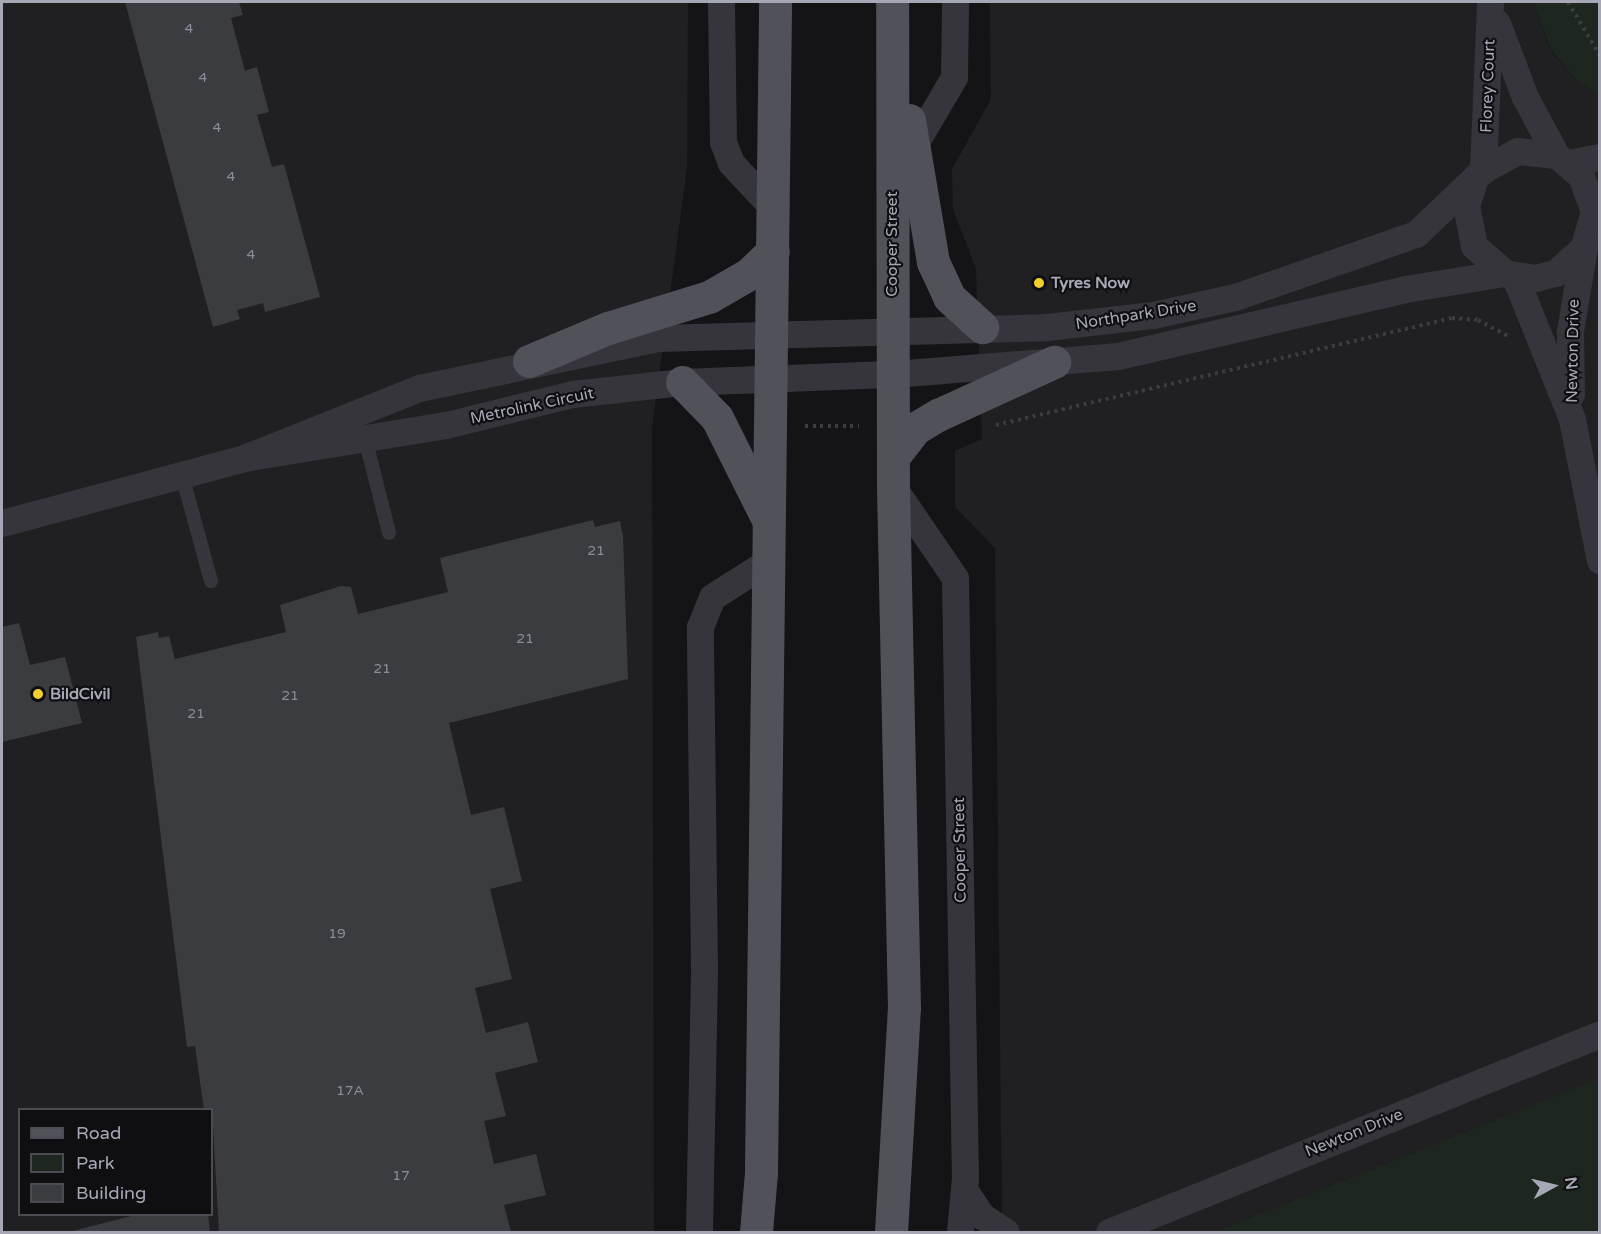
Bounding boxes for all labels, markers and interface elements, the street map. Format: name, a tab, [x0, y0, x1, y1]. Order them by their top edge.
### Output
house number: 4	[185, 21, 193, 37]
street label: Florey Court	[1477, 39, 1499, 133]
house number: 4	[199, 70, 207, 86]
house number: 4	[213, 120, 221, 136]
house number: 4	[227, 169, 235, 185]
street label: Cooper Street	[882, 191, 902, 297]
house number: 4	[247, 247, 255, 263]
place label: Tyres Now	[1051, 273, 1130, 293]
marker: Tyres Now	[1032, 276, 1046, 290]
street label: Northpark Drive	[1074, 296, 1198, 334]
street label: Newton Drive	[1562, 299, 1584, 403]
street label: Metrolink Circuit	[468, 384, 596, 428]
house number: 21	[587, 543, 605, 559]
house number: 21	[516, 631, 534, 647]
house number: 21	[373, 661, 391, 677]
place label: BildCivil	[50, 684, 110, 704]
marker: BildCivil	[31, 687, 45, 701]
house number: 21	[281, 688, 299, 704]
house number: 21	[187, 706, 205, 722]
street label: Cooper Street	[949, 797, 971, 903]
house number: 19	[328, 926, 346, 942]
house number: 17A	[336, 1083, 364, 1099]
street label: Newton Drive	[1302, 1105, 1406, 1161]
legend	[18, 1108, 213, 1216]
text: Road	[76, 1122, 121, 1144]
text: Park	[76, 1152, 114, 1174]
north arrow	[1523, 1156, 1583, 1216]
house number: 17	[392, 1168, 410, 1184]
text: N	[1560, 1176, 1582, 1191]
text: Building	[76, 1182, 146, 1204]

